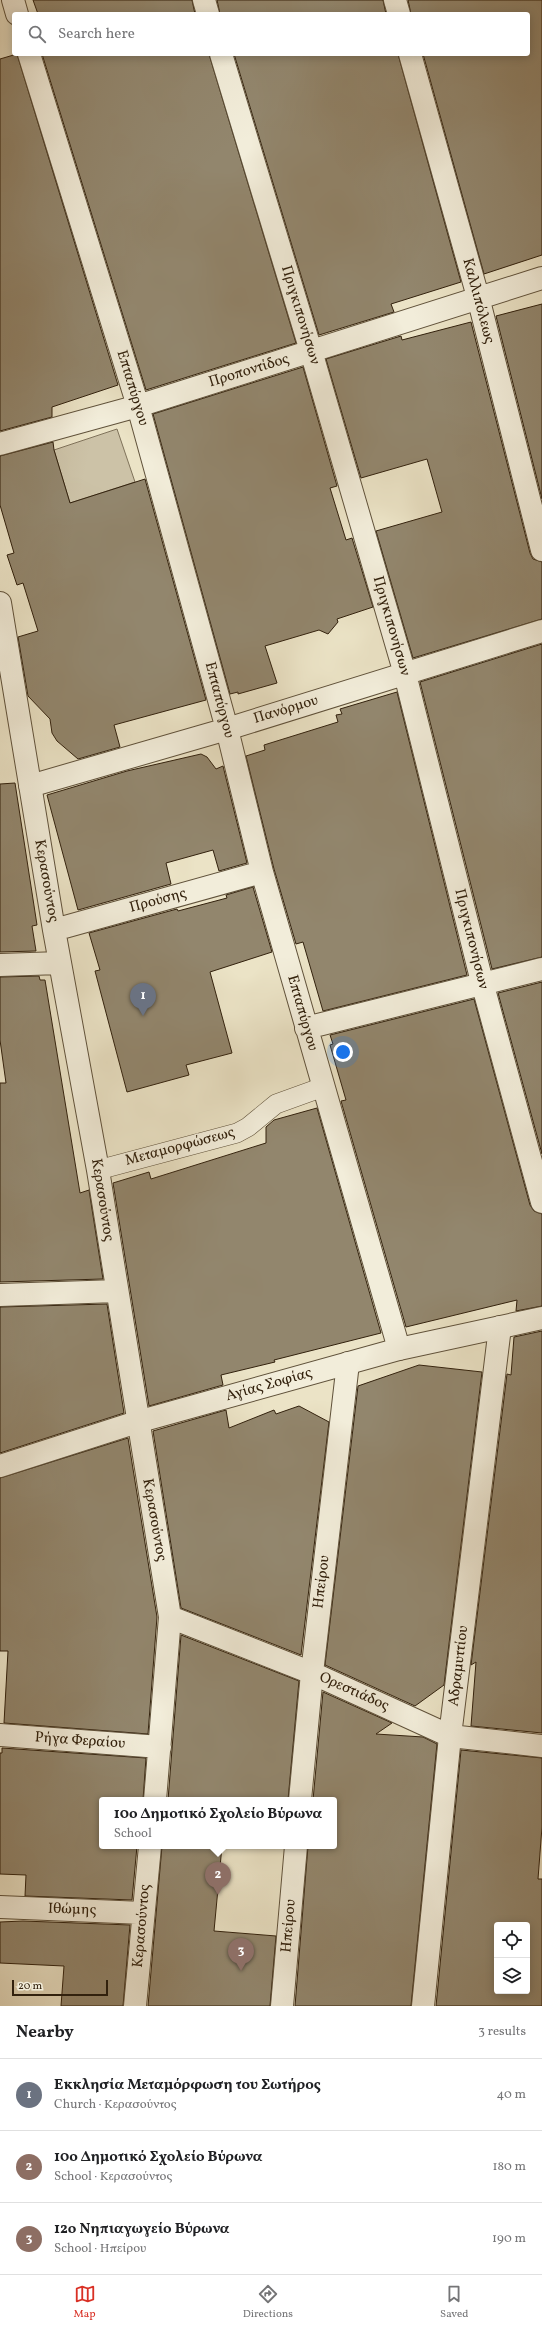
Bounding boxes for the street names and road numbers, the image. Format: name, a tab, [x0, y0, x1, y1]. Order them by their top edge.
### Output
street label: Καλλιπόλεως	[456, 256, 500, 346]
street label: Πριγκιπονήσων	[275, 263, 325, 367]
street label: Επταπύργου	[111, 348, 153, 428]
street label: Προποντίδος	[206, 349, 292, 393]
street label: Πριγκιπονήσων	[367, 574, 415, 678]
street label: Επταπύργου	[199, 660, 239, 740]
street label: Πανόρμου	[251, 690, 321, 730]
street label: Κερασούντος	[28, 838, 64, 924]
street label: Προύσης	[127, 883, 189, 919]
street label: Πριγκιπονήσων	[448, 887, 494, 991]
street label: Επταπύργου	[281, 973, 323, 1053]
street label: Μεταμορφώσεως	[123, 1122, 237, 1172]
street label: Κερασούντος	[85, 1157, 119, 1243]
street label: Αγίας Σοφίας	[223, 1363, 315, 1407]
street label: Κερασούντος	[136, 1477, 172, 1563]
street label: Ηπείρου	[308, 1554, 336, 1610]
street label: Αδραμυττίου	[444, 1624, 474, 1708]
street label: Ορεστιάδος	[316, 1667, 393, 1717]
street label: Ρήγα Φεραίου	[34, 1727, 126, 1755]
street label: Κερασούντος	[128, 1883, 156, 1969]
street label: Ηπείρου	[276, 1898, 302, 1954]
street label: Ιθώμης	[47, 1899, 97, 1921]

